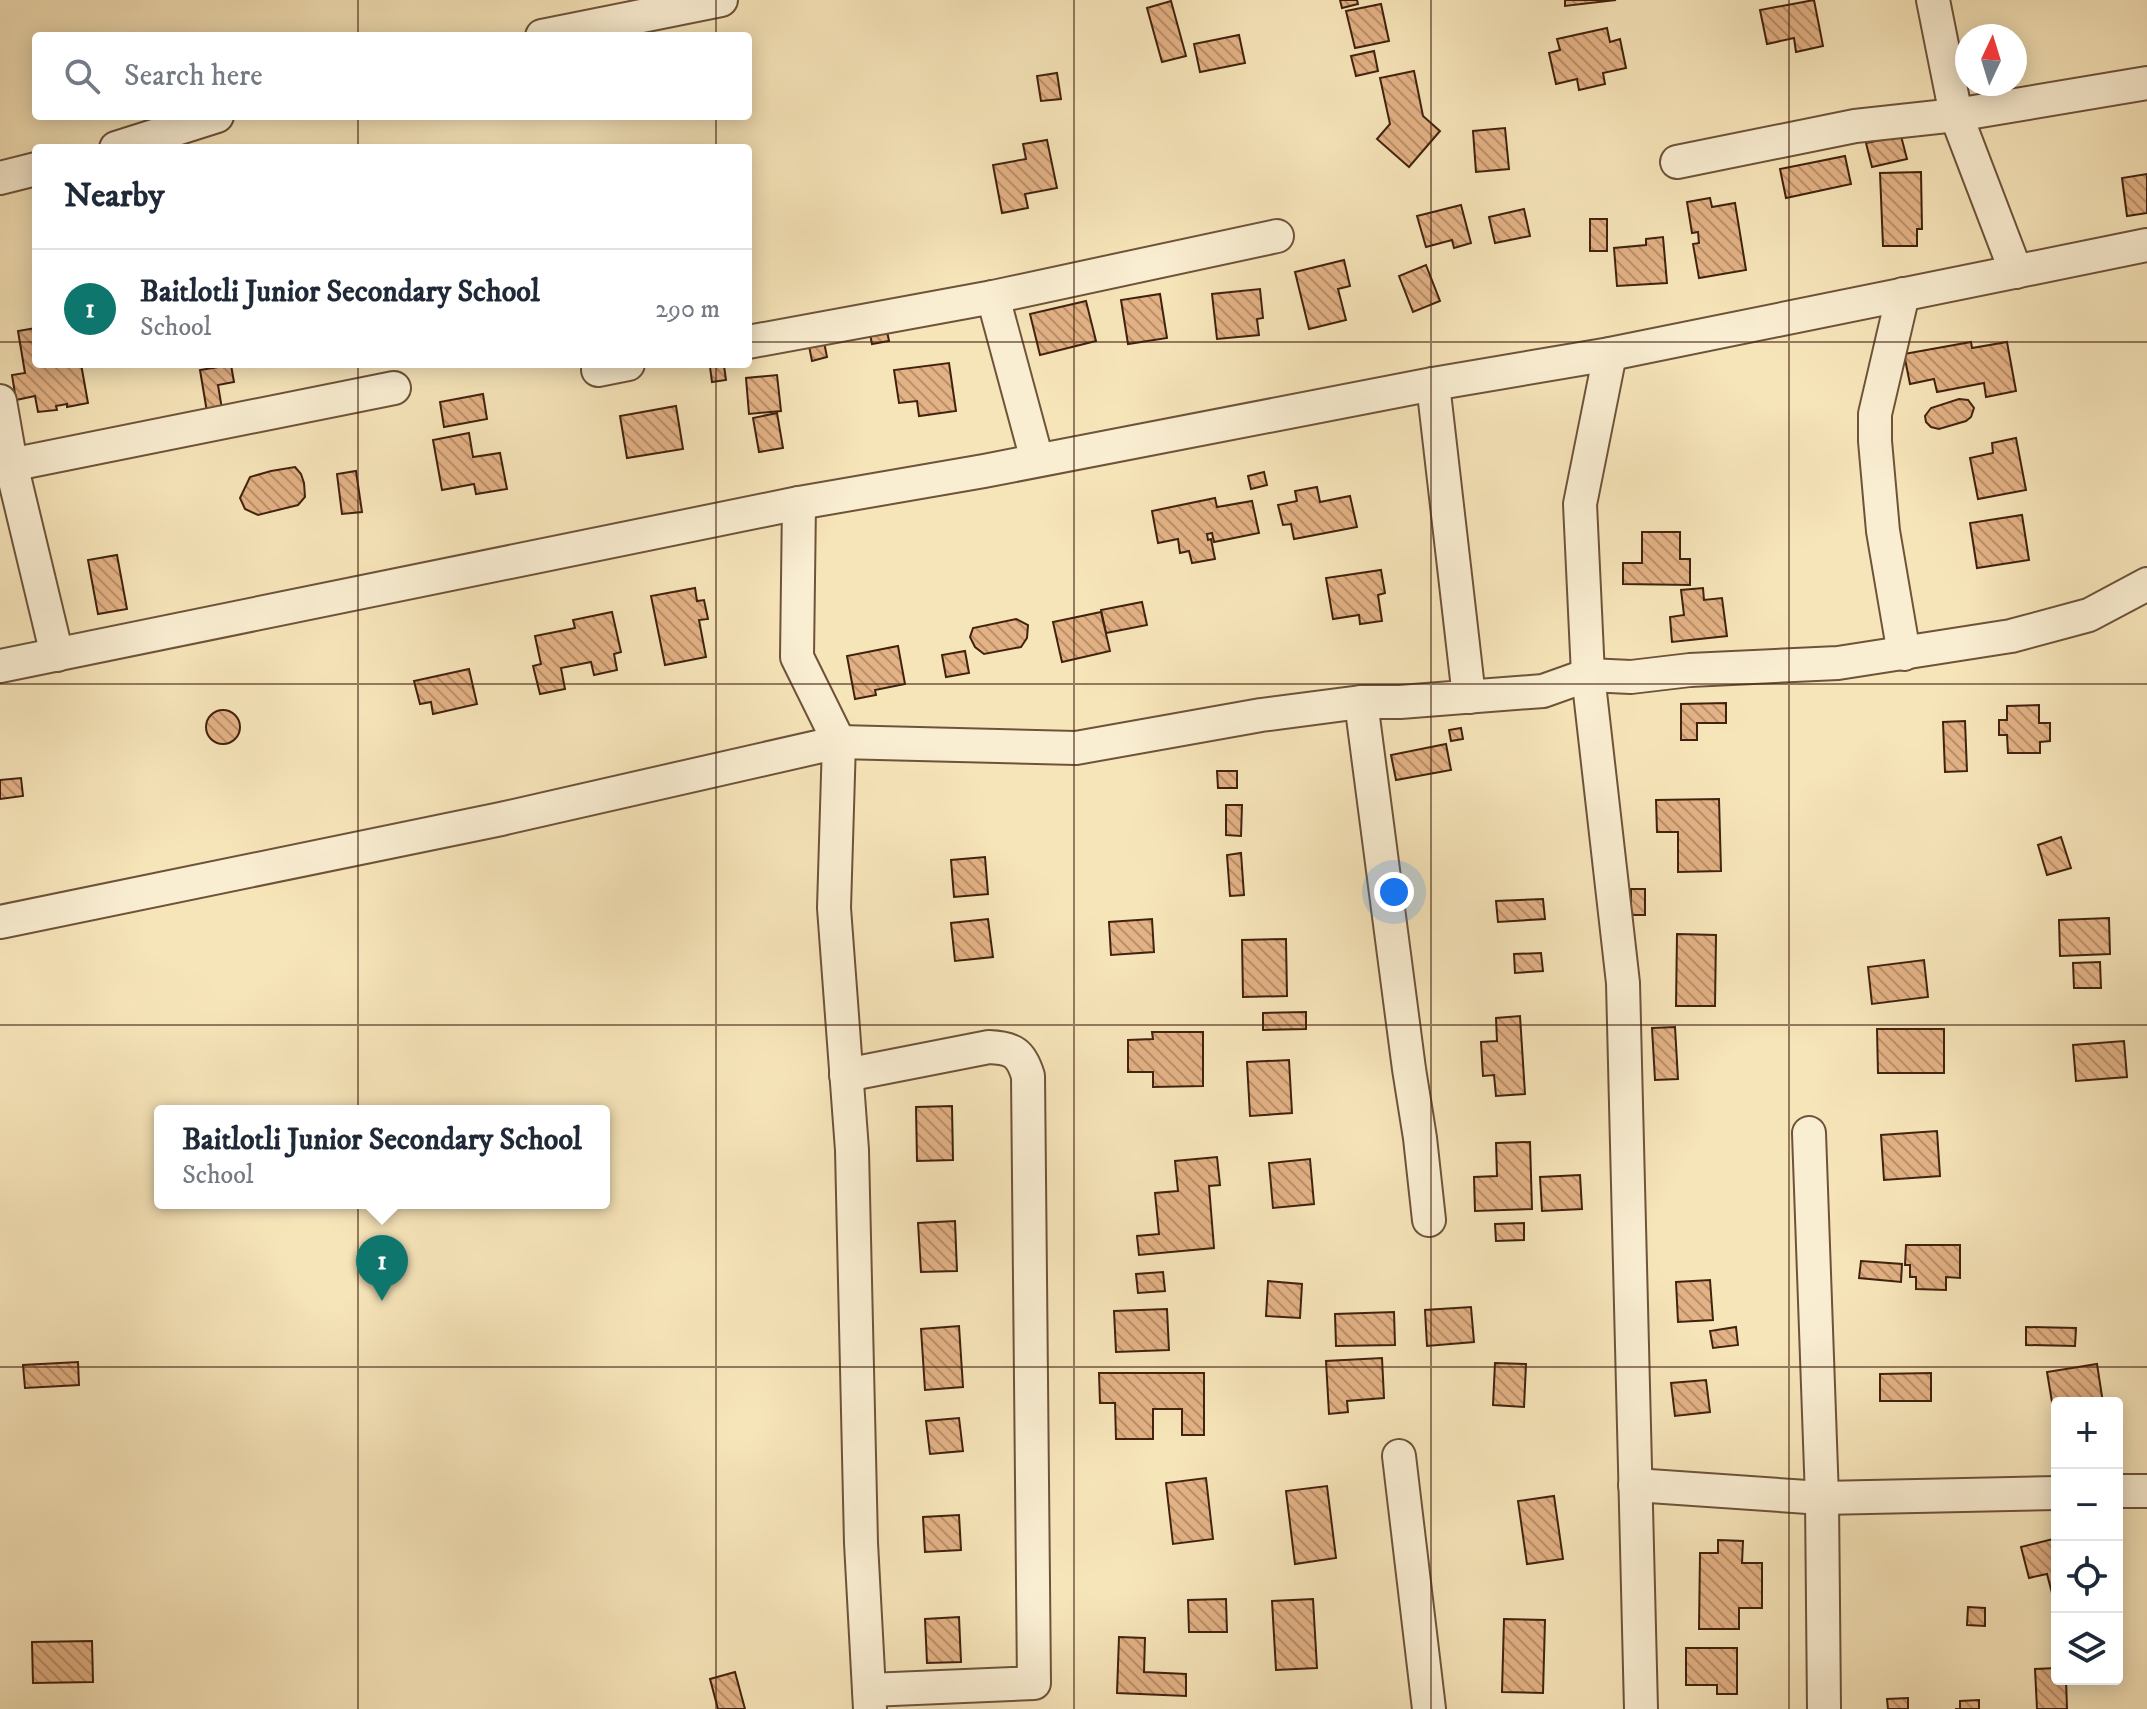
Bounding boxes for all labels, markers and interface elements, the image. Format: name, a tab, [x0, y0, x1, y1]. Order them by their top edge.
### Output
north arrow	[1955, 24, 2027, 96]
search box	[32, 32, 752, 120]
icon: search	[60, 54, 104, 98]
text: Search here	[124, 58, 263, 95]
text: Nearby	[64, 175, 165, 217]
text: Baitlotli Junior Secondary School	[140, 274, 540, 311]
text: 1	[85, 293, 95, 326]
text: 290 m	[655, 293, 720, 326]
text: School	[140, 311, 211, 344]
your location	[1374, 872, 1414, 912]
popup	[154, 1105, 610, 1209]
text: Baitlotli Junior Secondary School	[182, 1122, 582, 1159]
text: School	[182, 1159, 254, 1192]
pin: 1	[356, 1235, 408, 1301]
map controls	[2051, 1397, 2123, 1685]
button: +	[2051, 1397, 2123, 1469]
button: −	[2051, 1469, 2123, 1541]
button: locate	[2051, 1541, 2123, 1613]
button: layers	[2051, 1613, 2123, 1685]

